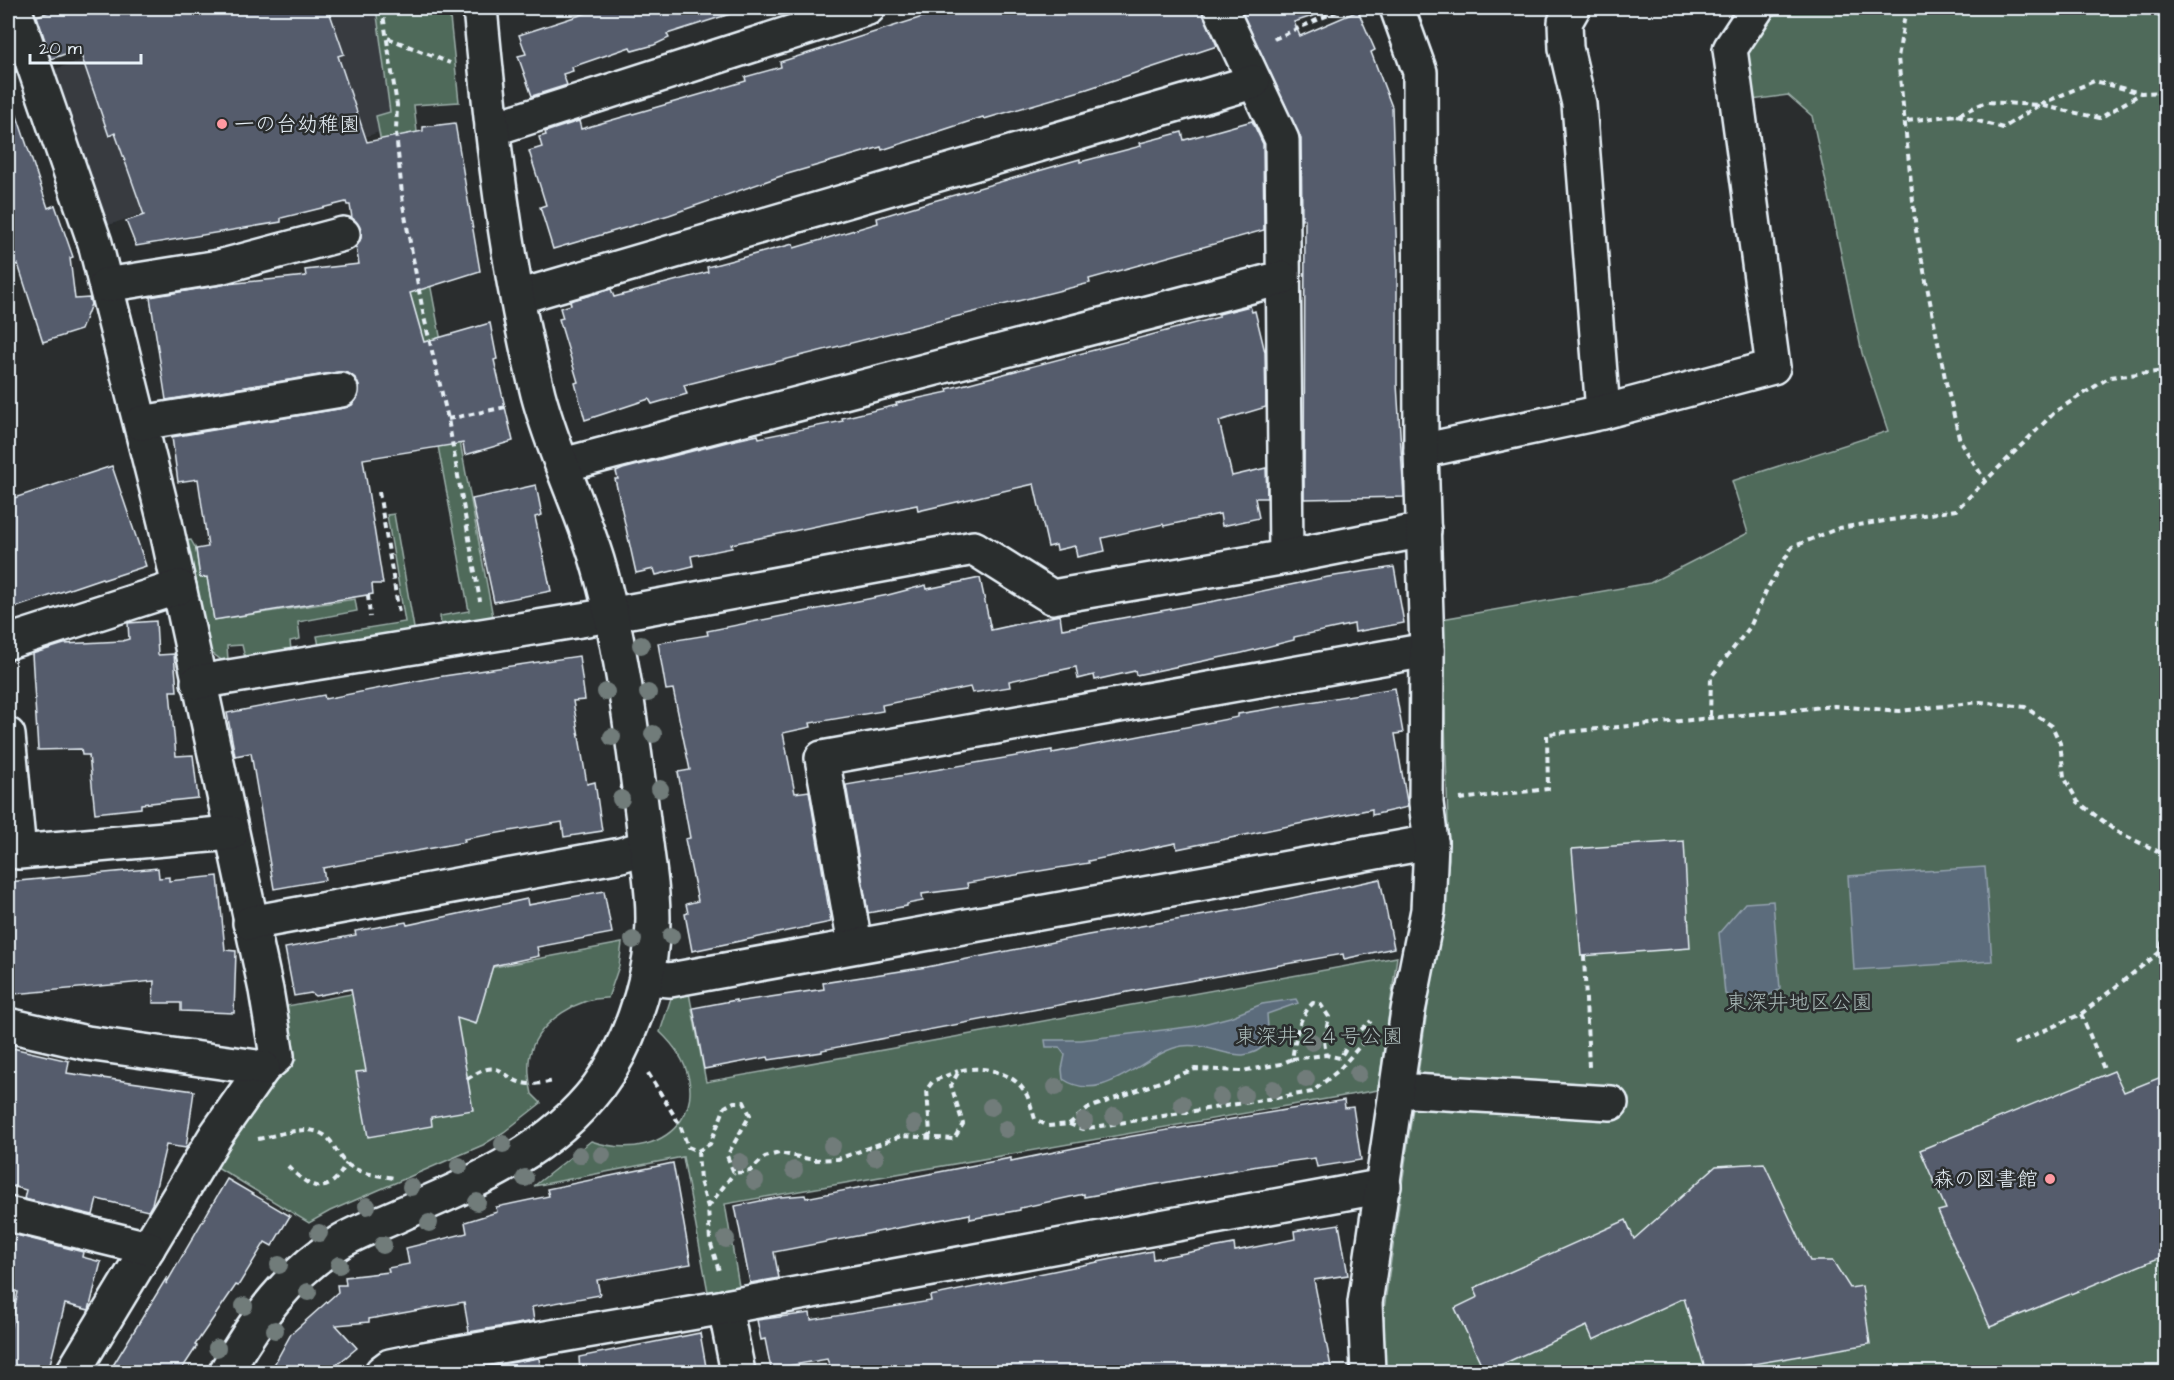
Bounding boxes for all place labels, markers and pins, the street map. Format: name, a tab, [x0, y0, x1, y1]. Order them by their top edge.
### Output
place label: 一の台幼稚園	[234, 110, 360, 139]
marker: 一の台幼稚園	[215, 117, 229, 131]
place label: 森の図書館	[1933, 1165, 2038, 1194]
marker: 森の図書館	[2043, 1172, 2057, 1186]

